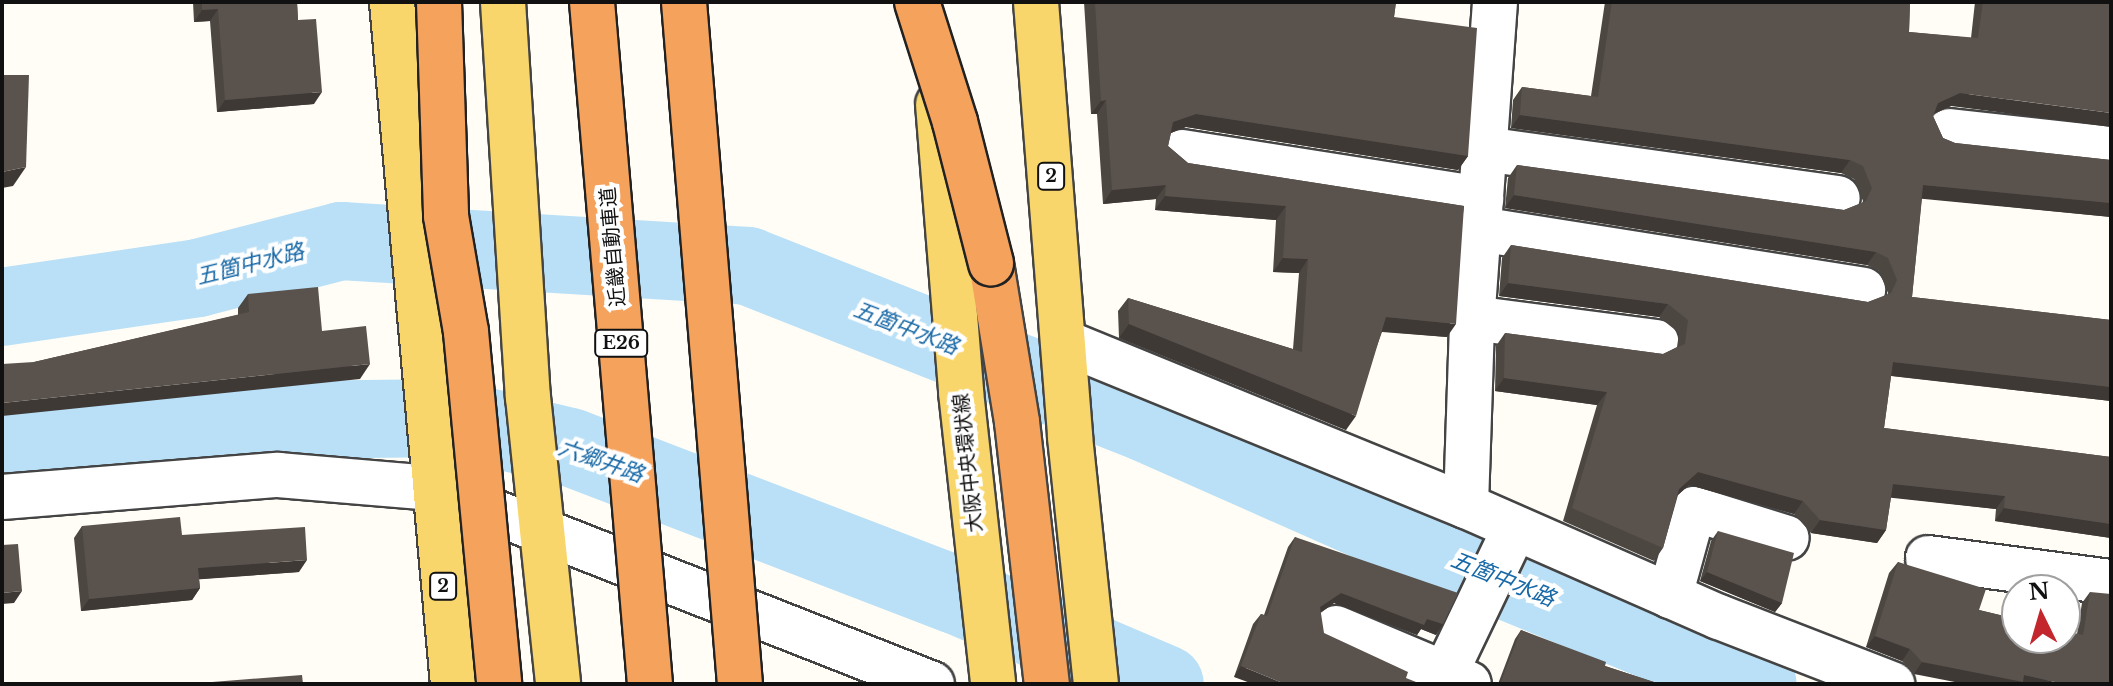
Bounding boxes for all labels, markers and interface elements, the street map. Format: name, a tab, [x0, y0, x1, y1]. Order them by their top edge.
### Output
road number: 2	[1037, 162, 1065, 190]
street label: 近畿自動車道	[596, 186, 630, 308]
water label: 五箇中水路	[193, 238, 307, 290]
water label: 五箇中水路	[850, 296, 962, 360]
road number: E26	[593, 329, 649, 357]
street label: 大阪中央環状線	[949, 392, 987, 534]
water label: 六郷井路	[555, 434, 647, 488]
water label: 五箇中水路	[1447, 546, 1559, 612]
road number: 2	[429, 572, 457, 600]
north arrow	[2001, 574, 2081, 654]
text: N	[2028, 577, 2051, 606]

